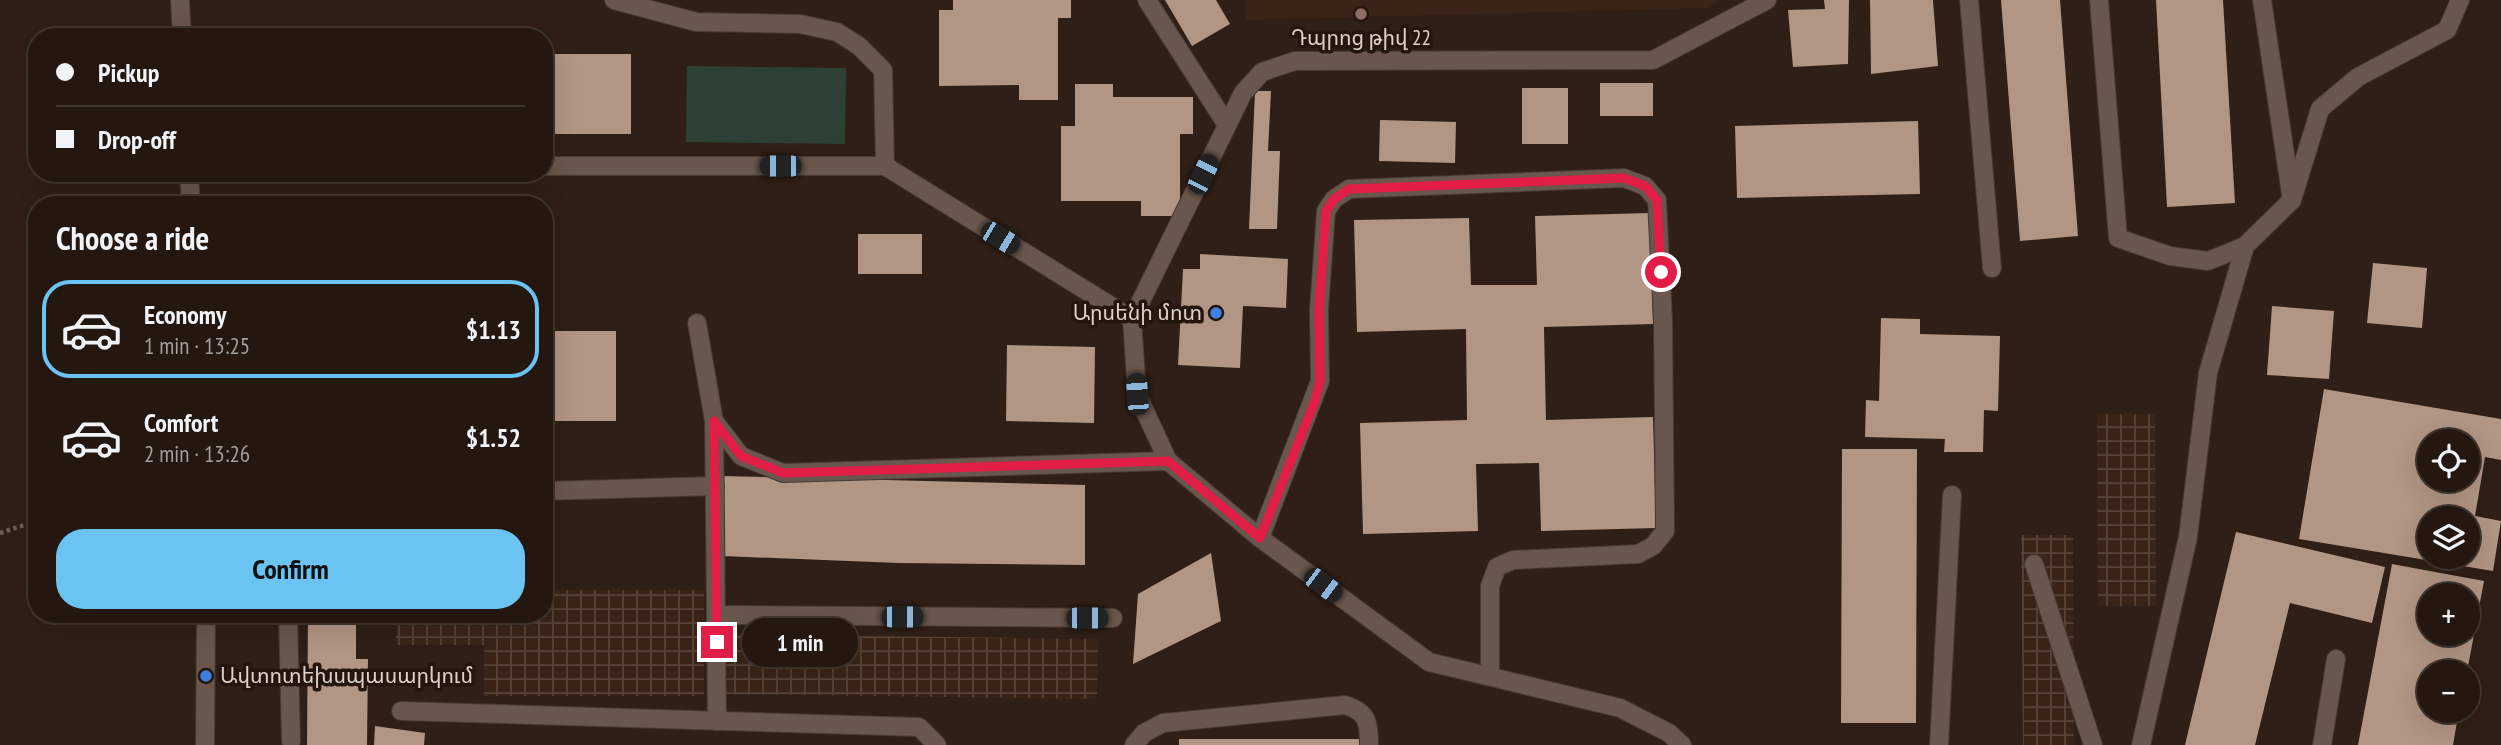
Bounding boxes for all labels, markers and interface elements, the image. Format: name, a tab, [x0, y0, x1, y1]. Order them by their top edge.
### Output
marker: Դպրոց թիվ 22	[1353, 6, 1369, 22]
place label: Դպրոց թիվ 22	[1291, 24, 1431, 51]
text: Pickup	[98, 56, 159, 89]
text: Drop-off	[98, 123, 176, 156]
car	[1185, 151, 1222, 197]
car	[760, 156, 802, 177]
text: Choose a ride	[56, 217, 209, 259]
car	[977, 218, 1024, 258]
route start	[1645, 256, 1677, 288]
icon: car	[60, 298, 123, 361]
text: Economy	[144, 298, 226, 331]
place label: Արսենի մոտ	[1073, 299, 1202, 326]
marker: Արսենի մոտ	[1208, 305, 1224, 321]
text: $1.13	[466, 313, 521, 346]
text: 1 min · 13:25	[144, 331, 250, 360]
car	[1126, 372, 1149, 416]
icon: car	[60, 406, 123, 469]
text: Comfort	[144, 406, 218, 439]
text: $1.52	[466, 421, 521, 454]
map controls	[2417, 429, 2480, 723]
button: locate	[2417, 429, 2480, 492]
text: 2 min · 13:26	[144, 439, 250, 468]
button: layers	[2417, 506, 2480, 569]
button: Confirm	[56, 529, 525, 609]
car	[1300, 564, 1347, 606]
button: +	[2417, 583, 2480, 646]
car	[882, 607, 924, 628]
car	[1067, 608, 1109, 629]
callout: 1 min	[742, 618, 857, 666]
route end	[701, 626, 733, 658]
text: 1 min	[777, 628, 823, 657]
button: −	[2417, 660, 2480, 723]
place label: Ավտոտեխսպասարկում	[220, 662, 473, 689]
marker: Ավտոտեխսպասարկում	[198, 668, 214, 684]

